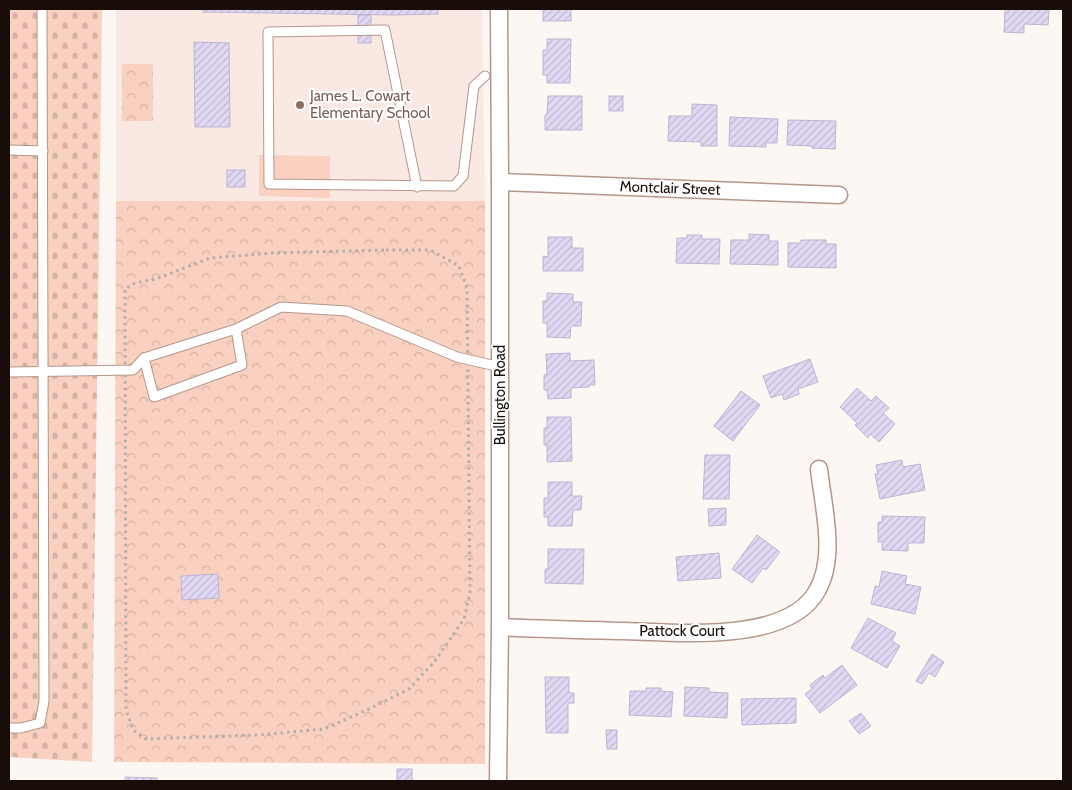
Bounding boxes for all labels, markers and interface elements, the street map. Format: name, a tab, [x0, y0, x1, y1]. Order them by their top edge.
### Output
place label: James L. Cowart Elementary School	[309, 87, 431, 122]
marker: James L. Cowart Elementary School	[294, 99, 306, 111]
street label: Montclair Street	[619, 177, 721, 199]
street label: Bullington Road	[491, 345, 509, 445]
street label: Pattock Court	[639, 622, 725, 640]

